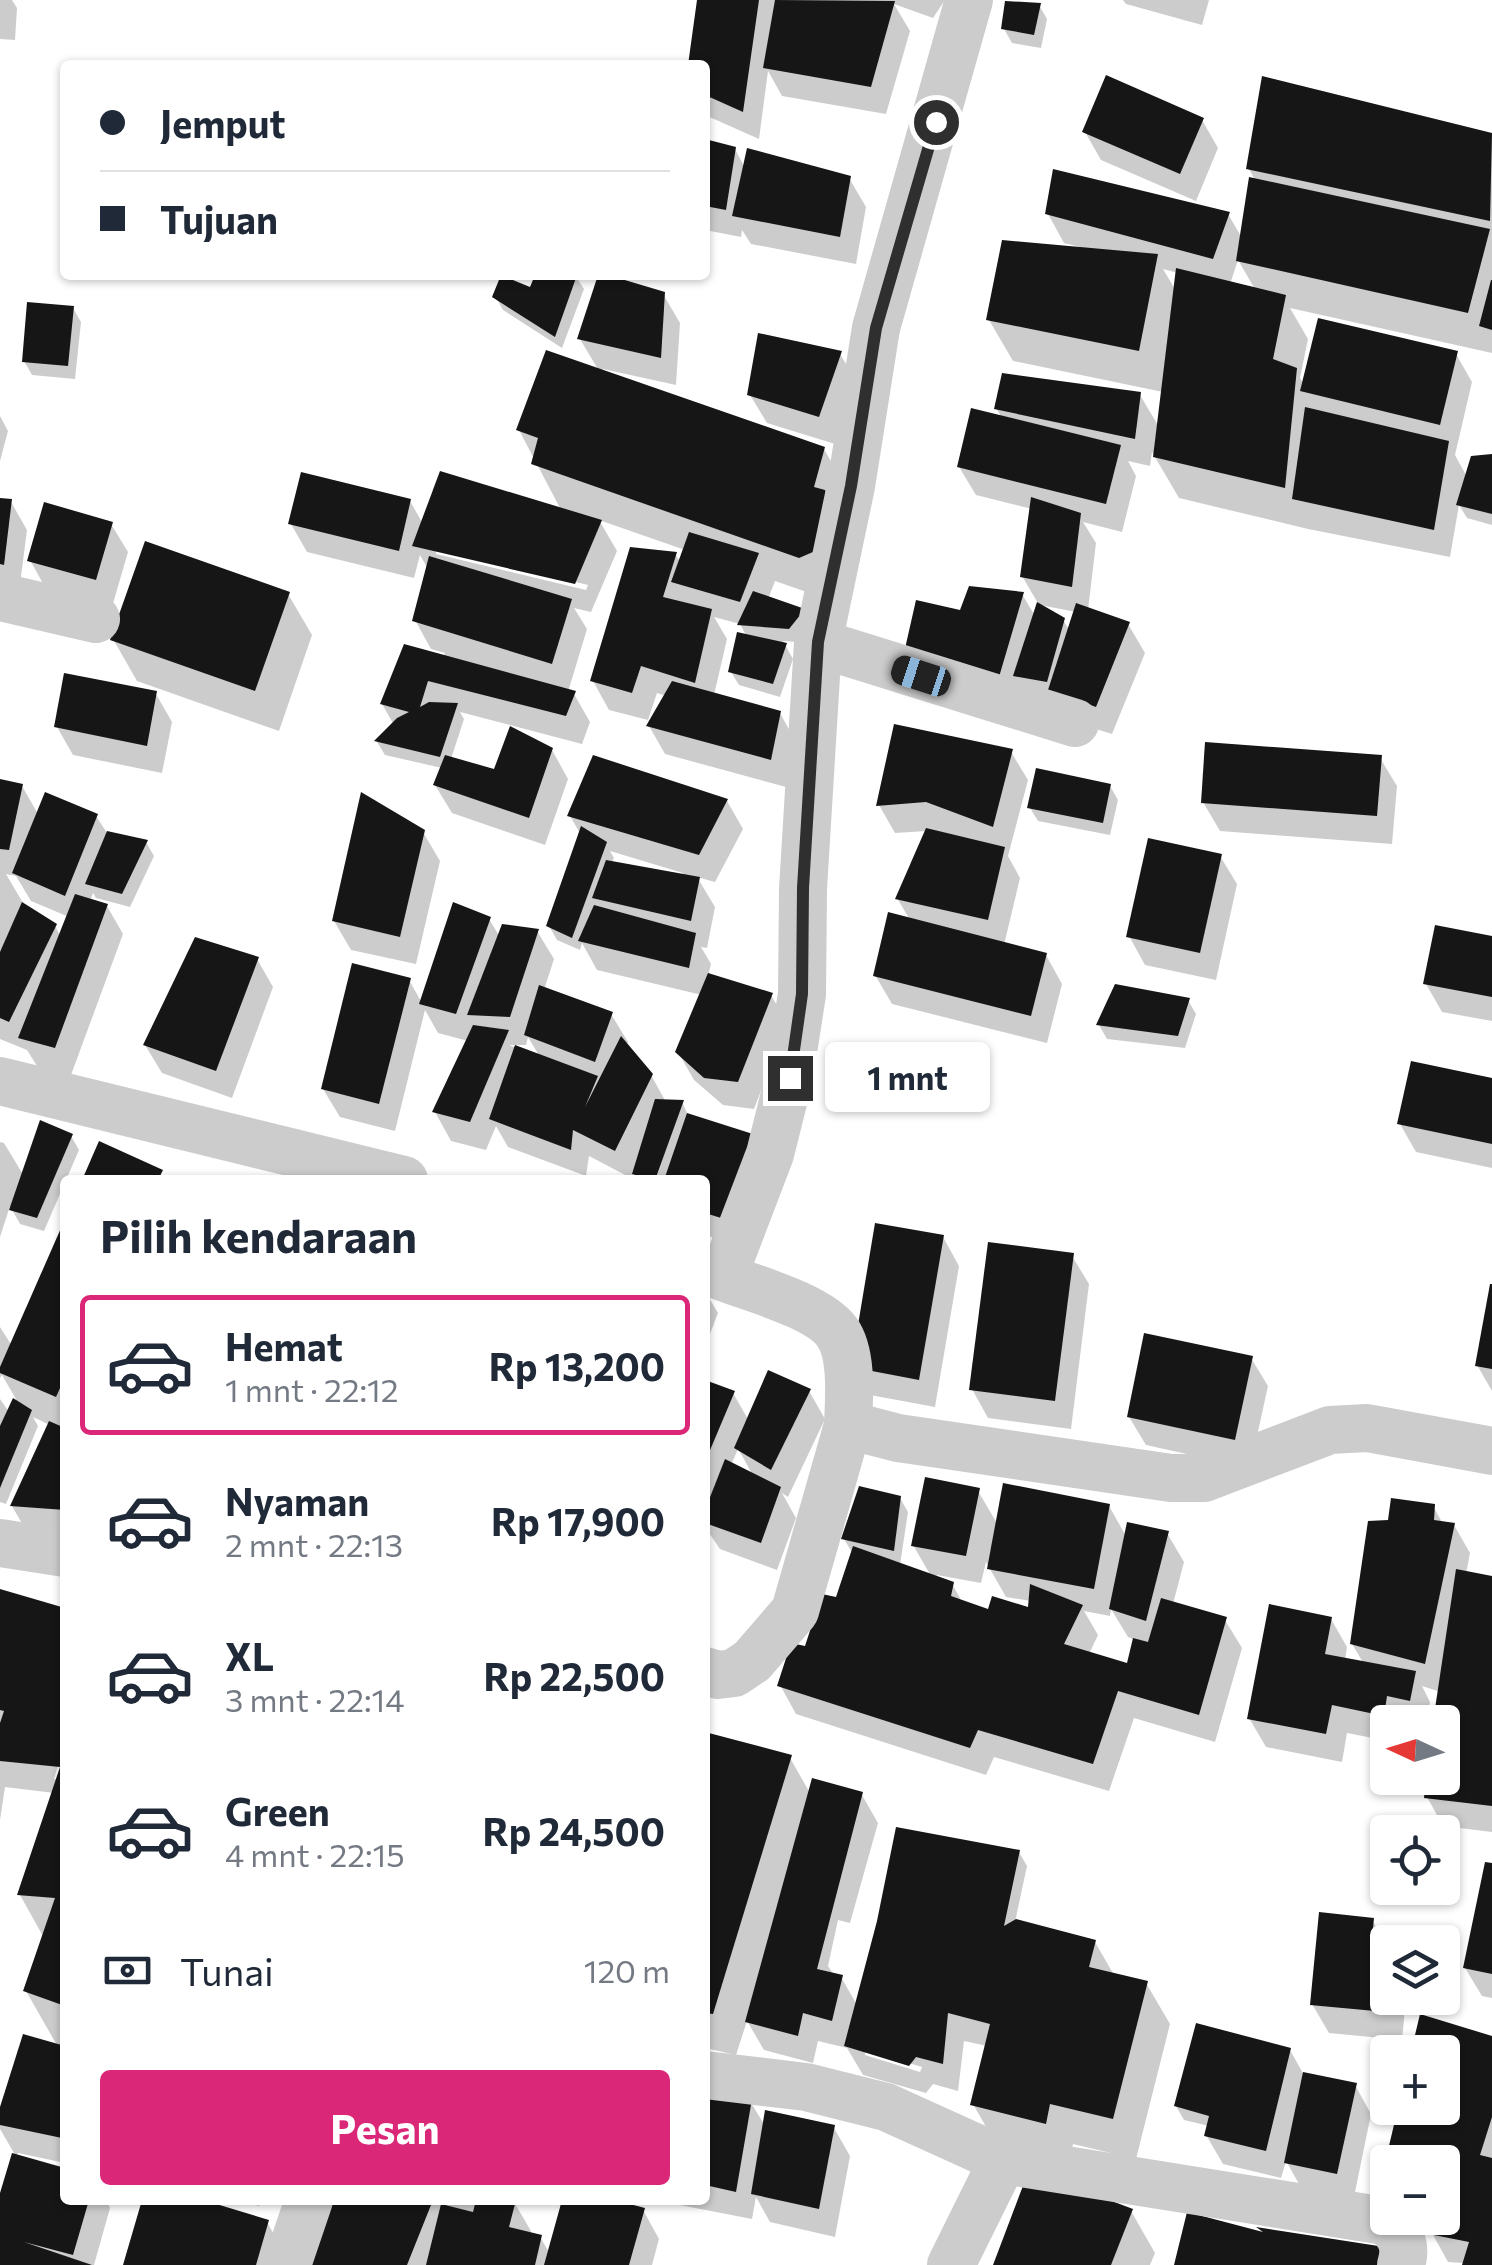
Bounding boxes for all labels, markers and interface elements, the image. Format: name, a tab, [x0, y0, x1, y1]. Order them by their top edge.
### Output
text: Jemput	[160, 99, 286, 146]
route start	[914, 100, 959, 145]
text: Tujuan	[160, 195, 278, 242]
car	[888, 652, 954, 700]
callout: 1 mnt	[825, 1043, 990, 1113]
route end	[768, 1056, 813, 1101]
text: 1 mnt	[867, 1057, 948, 1097]
text: Pilih kendaraan	[100, 1207, 417, 1262]
icon: car	[105, 1320, 195, 1410]
text: Hemat	[225, 1322, 343, 1369]
text: Rp 13,200	[489, 1342, 665, 1389]
text: 1 mnt · 22:12	[225, 1369, 398, 1409]
icon: car	[105, 1475, 195, 1565]
text: Nyaman	[225, 1477, 369, 1524]
text: Rp 17,900	[491, 1497, 665, 1544]
text: 2 mnt · 22:13	[225, 1524, 403, 1564]
icon: car	[105, 1630, 195, 1720]
text: XL	[225, 1632, 274, 1679]
text: Rp 22,500	[484, 1652, 665, 1699]
text: 3 mnt · 22:14	[225, 1679, 405, 1719]
north arrow	[1370, 1705, 1460, 1795]
map controls	[1370, 1705, 1460, 2235]
icon: car	[105, 1785, 195, 1875]
text: Green	[225, 1787, 330, 1834]
text: Rp 24,500	[483, 1807, 665, 1854]
button: locate	[1370, 1815, 1460, 1905]
text: 4 mnt · 22:15	[225, 1834, 405, 1874]
button: layers	[1370, 1925, 1460, 2015]
icon: cash	[100, 1943, 155, 1998]
text: Tunai	[180, 1947, 274, 1994]
text: 120 m	[584, 1950, 670, 1990]
button: +	[1370, 2035, 1460, 2125]
button: Pesan	[100, 2070, 670, 2185]
button: −	[1370, 2145, 1460, 2235]

